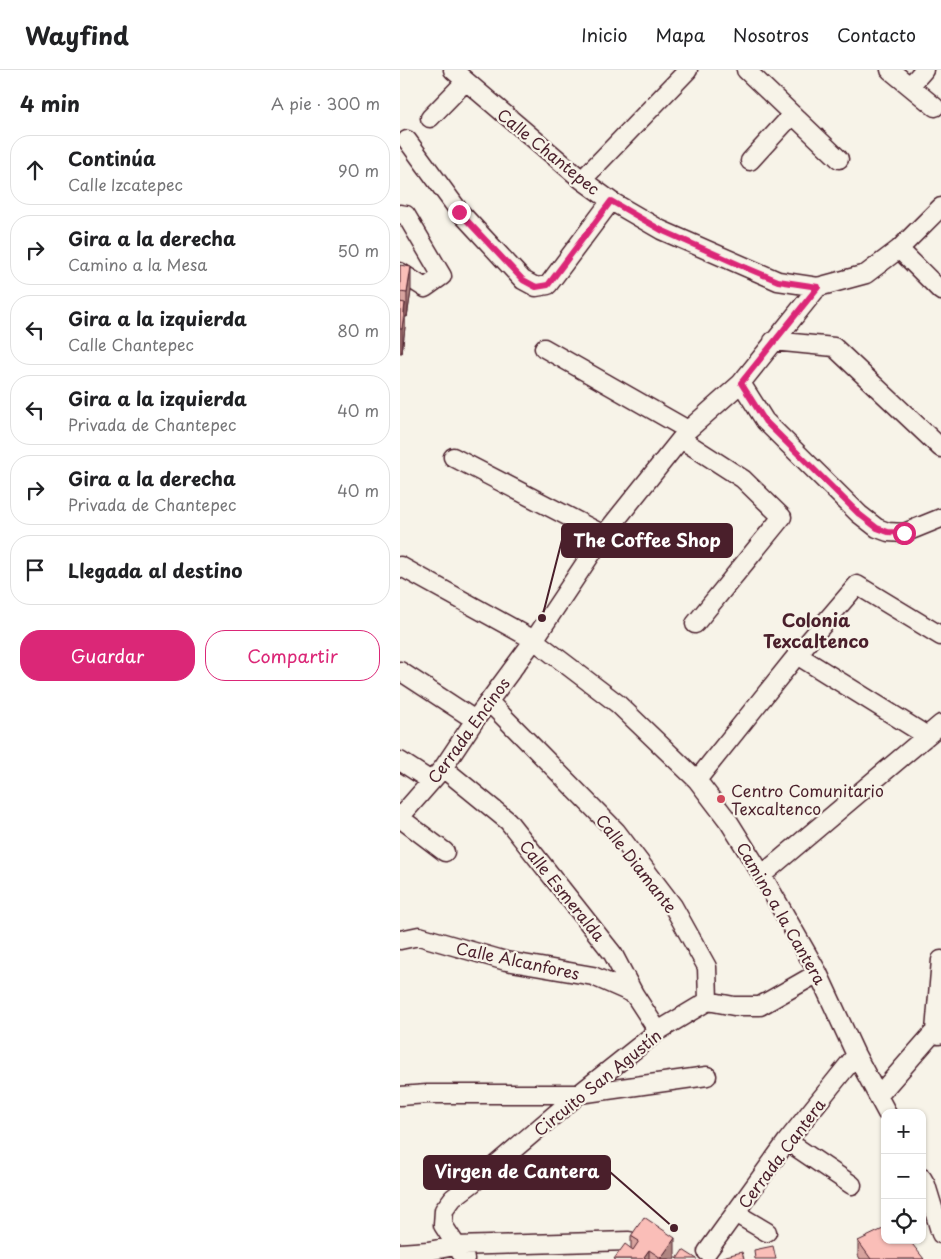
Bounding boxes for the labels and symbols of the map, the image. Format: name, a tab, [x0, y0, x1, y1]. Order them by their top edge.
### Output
street label: Calle Chantepec	[493, 102, 605, 200]
route end	[448, 201, 471, 224]
route start	[893, 522, 916, 545]
callout: The Coffee Shop	[562, 524, 732, 557]
text: The Coffee Shop	[573, 526, 721, 553]
district label: Colonia Texcaltenco	[763, 606, 869, 654]
street label: Cerrada Encinos	[421, 672, 515, 788]
place label: Centro Comunitario Texcaltenco	[731, 778, 884, 820]
marker: Centro Comunitario Texcaltenco	[715, 793, 727, 805]
street label: Calle Diamante	[591, 809, 683, 918]
street label: Calle Esmeralda	[515, 834, 611, 946]
street label: Camino a la Cantera	[731, 837, 833, 989]
street label: Calle Alcanfores	[454, 935, 582, 985]
street label: Circuito San Agustín	[528, 1023, 666, 1141]
street label: Cerrada Cantera	[732, 1093, 830, 1213]
callout: Virgen de Cantera	[424, 1156, 610, 1189]
text: Virgen de Cantera	[434, 1157, 600, 1184]

